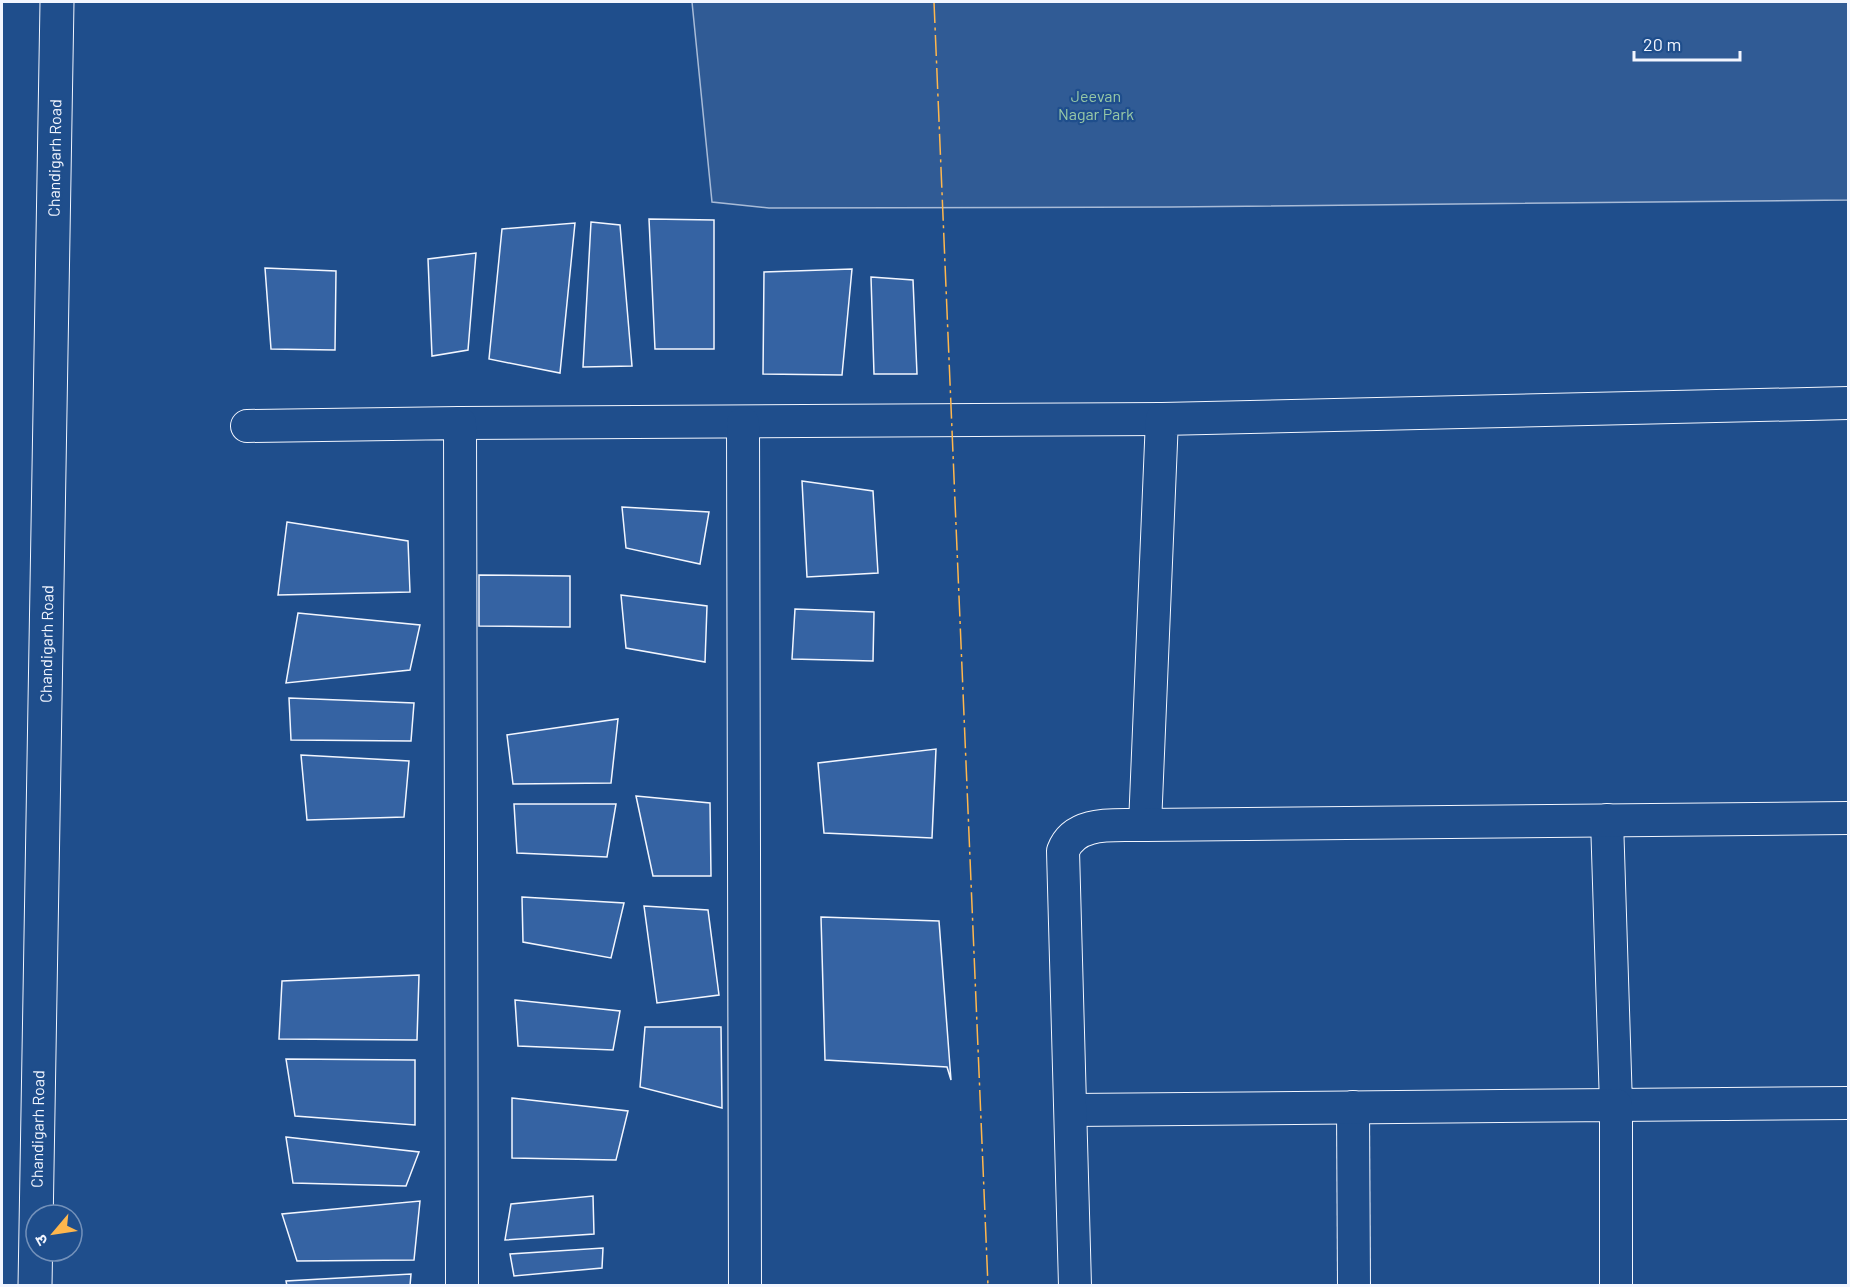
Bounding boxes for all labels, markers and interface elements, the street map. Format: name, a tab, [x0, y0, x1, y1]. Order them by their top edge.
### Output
scale bar	[1634, 24, 1740, 62]
text: 20 m	[1643, 33, 1681, 55]
park label: Jeevan Nagar Park	[1058, 86, 1134, 123]
street label: Chandigarh Road	[43, 99, 65, 217]
street label: Chandigarh Road	[35, 585, 57, 703]
street label: Chandigarh Road	[26, 1070, 48, 1188]
north arrow	[24, 1203, 84, 1263]
text: उ	[30, 1231, 51, 1249]

